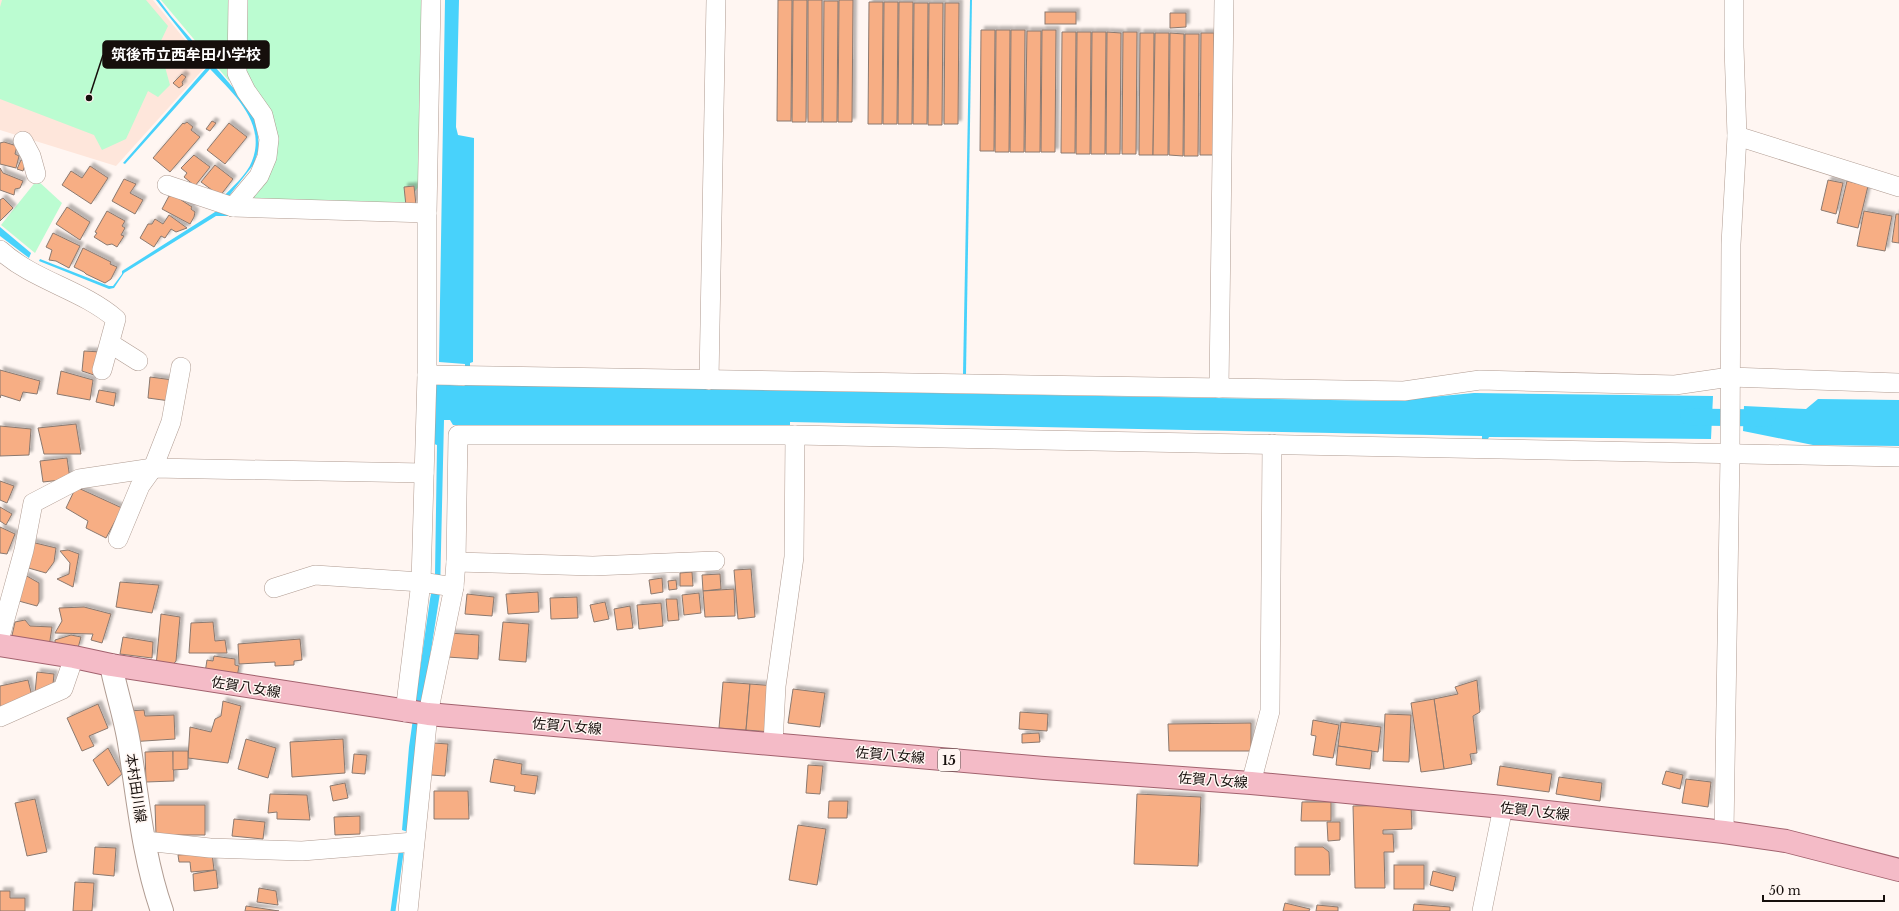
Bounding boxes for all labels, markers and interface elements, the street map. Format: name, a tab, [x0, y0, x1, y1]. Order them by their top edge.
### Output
callout: 筑後市立西牟田小学校	[103, 41, 269, 68]
text: 筑後市立西牟田小学校	[111, 45, 261, 64]
street label: 佐賀八女線	[210, 673, 282, 701]
street label: 佐賀八女線	[531, 714, 603, 738]
street label: 佐賀八女線	[854, 743, 926, 767]
road number: 15	[938, 749, 960, 771]
street label: 本村田川線	[122, 752, 150, 824]
street label: 佐賀八女線	[1177, 769, 1249, 791]
street label: 佐賀八女線	[1499, 798, 1571, 824]
scale bar	[1763, 877, 1884, 903]
text: 50 m	[1769, 883, 1801, 898]

